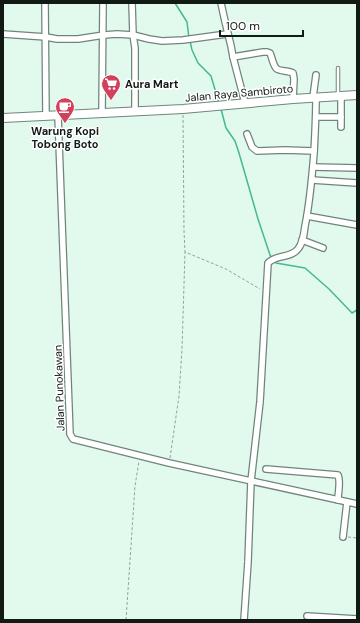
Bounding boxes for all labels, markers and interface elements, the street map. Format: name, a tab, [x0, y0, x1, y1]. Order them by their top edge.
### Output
scale bar	[220, 12, 303, 38]
text: 100 m	[226, 18, 260, 34]
supermarket icon: Aura Mart	[100, 73, 122, 101]
place label: Aura Mart	[125, 77, 179, 91]
street label: Jalan Raya Sambiroto	[184, 81, 294, 105]
cafe icon: Warung Kopi Tobong Boto	[54, 96, 76, 124]
place label: Warung Kopi Tobong Boto	[31, 124, 99, 151]
street label: Jalan Punokawan	[50, 345, 68, 431]

